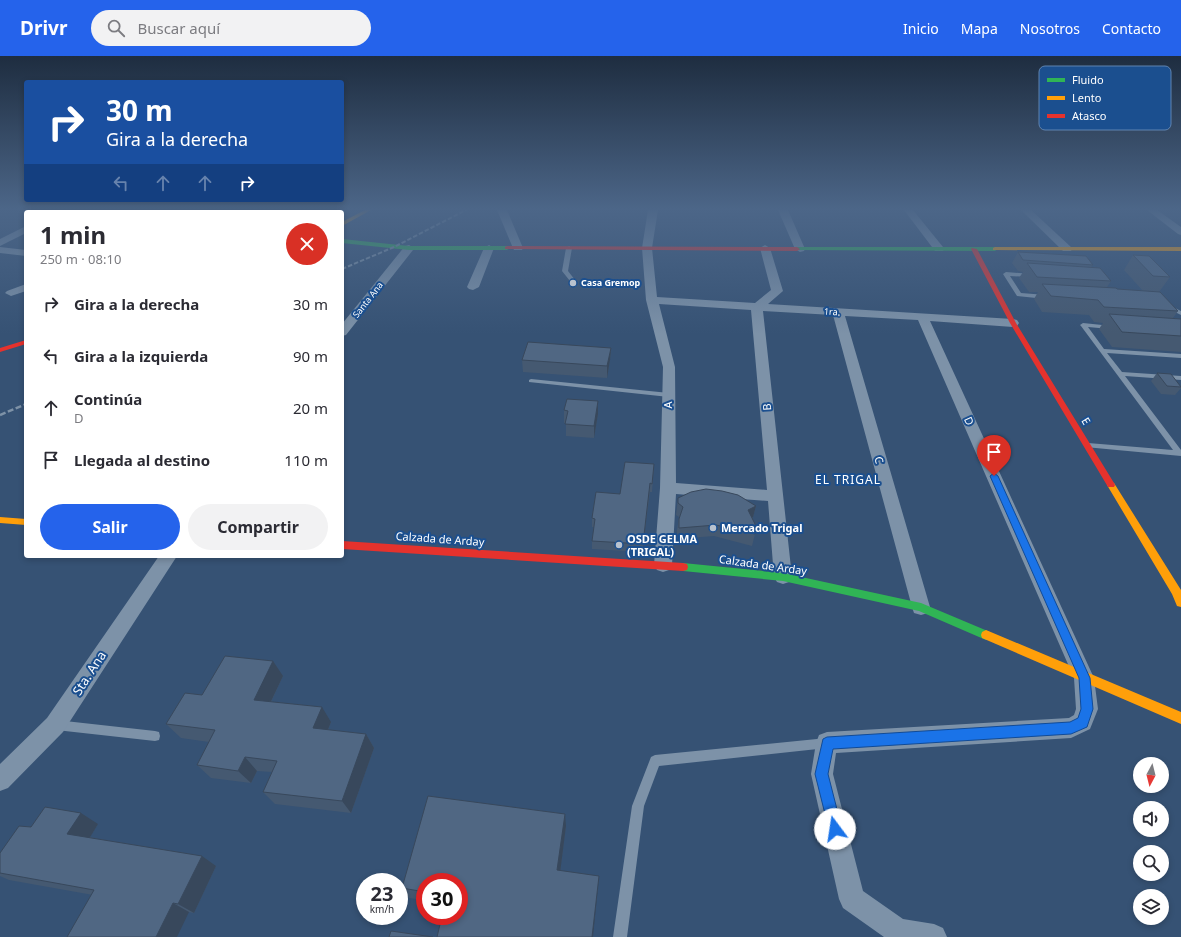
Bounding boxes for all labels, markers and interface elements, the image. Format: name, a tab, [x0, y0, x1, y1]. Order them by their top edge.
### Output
search box	[91, 10, 371, 46]
text: Drivr	[20, 15, 67, 41]
icon: search	[105, 17, 127, 39]
text: Buscar aquí	[137, 18, 220, 38]
text: Inicio	[903, 19, 939, 38]
text: Mapa	[961, 19, 998, 38]
text: Nosotros	[1020, 19, 1080, 38]
text: Contacto	[1102, 19, 1161, 38]
legend	[1039, 66, 1171, 130]
text: Fluido	[1072, 72, 1104, 87]
text: Lento	[1072, 90, 1102, 105]
text: 30 m	[106, 91, 173, 129]
icon: right	[40, 96, 92, 148]
text: Atasco	[1072, 108, 1107, 123]
text: Gira a la derecha	[106, 127, 248, 151]
icon: left	[110, 172, 132, 194]
icon: ahead	[152, 172, 174, 194]
icon: ahead	[194, 172, 216, 194]
icon: right	[236, 172, 258, 194]
text: 1 min	[40, 218, 106, 251]
button: close	[286, 223, 328, 265]
text: 250 m · 08:10	[40, 250, 121, 268]
place label: Casa Gremop	[581, 276, 641, 289]
marker: Casa Gremop	[568, 278, 578, 288]
street label: Santa Ana	[349, 279, 386, 320]
icon: right	[40, 293, 62, 315]
text: Gira a la derecha	[74, 294, 199, 314]
text: 30 m	[293, 294, 328, 314]
street label: 1ra.	[824, 304, 841, 319]
icon: left	[40, 345, 62, 367]
text: Gira a la izquierda	[74, 346, 208, 366]
text: 90 m	[293, 346, 328, 366]
text: Continúa	[74, 389, 142, 409]
icon: ahead	[40, 397, 62, 419]
text: 20 m	[293, 398, 328, 418]
street label: A	[660, 401, 675, 409]
street label: B	[759, 403, 774, 411]
text: D	[74, 409, 84, 427]
street label: D	[961, 414, 978, 428]
street label: E	[1078, 414, 1094, 427]
pin	[977, 435, 1011, 476]
icon: arrive	[983, 441, 1005, 463]
icon: arrive	[40, 449, 62, 471]
text: Llegada al destino	[74, 450, 210, 470]
text: 110 m	[284, 450, 328, 470]
street label: C	[871, 454, 888, 465]
district label: EL TRIGAL	[815, 471, 881, 488]
button: Salir	[40, 504, 180, 550]
button: Compartir	[188, 504, 328, 550]
place label: Mercado Trigal	[721, 520, 802, 535]
marker: Mercado Trigal	[708, 523, 718, 533]
street label: Calzada de Arday	[395, 528, 485, 549]
place label: OSDE GELMA (TRIGAL)	[627, 531, 697, 559]
marker: OSDE GELMA (TRIGAL)	[614, 540, 624, 550]
street label: Calzada de Arday	[718, 551, 808, 578]
street label: Sta. Ana	[68, 647, 110, 699]
north arrow	[1133, 757, 1169, 793]
map controls	[1133, 757, 1169, 925]
button: sound	[1133, 801, 1169, 837]
position arrow	[814, 808, 856, 850]
button: search	[1133, 845, 1169, 881]
speed limit sign: 30	[416, 873, 468, 925]
text: 23	[371, 880, 393, 907]
button: layers	[1133, 889, 1169, 925]
text: km/h	[370, 902, 394, 916]

